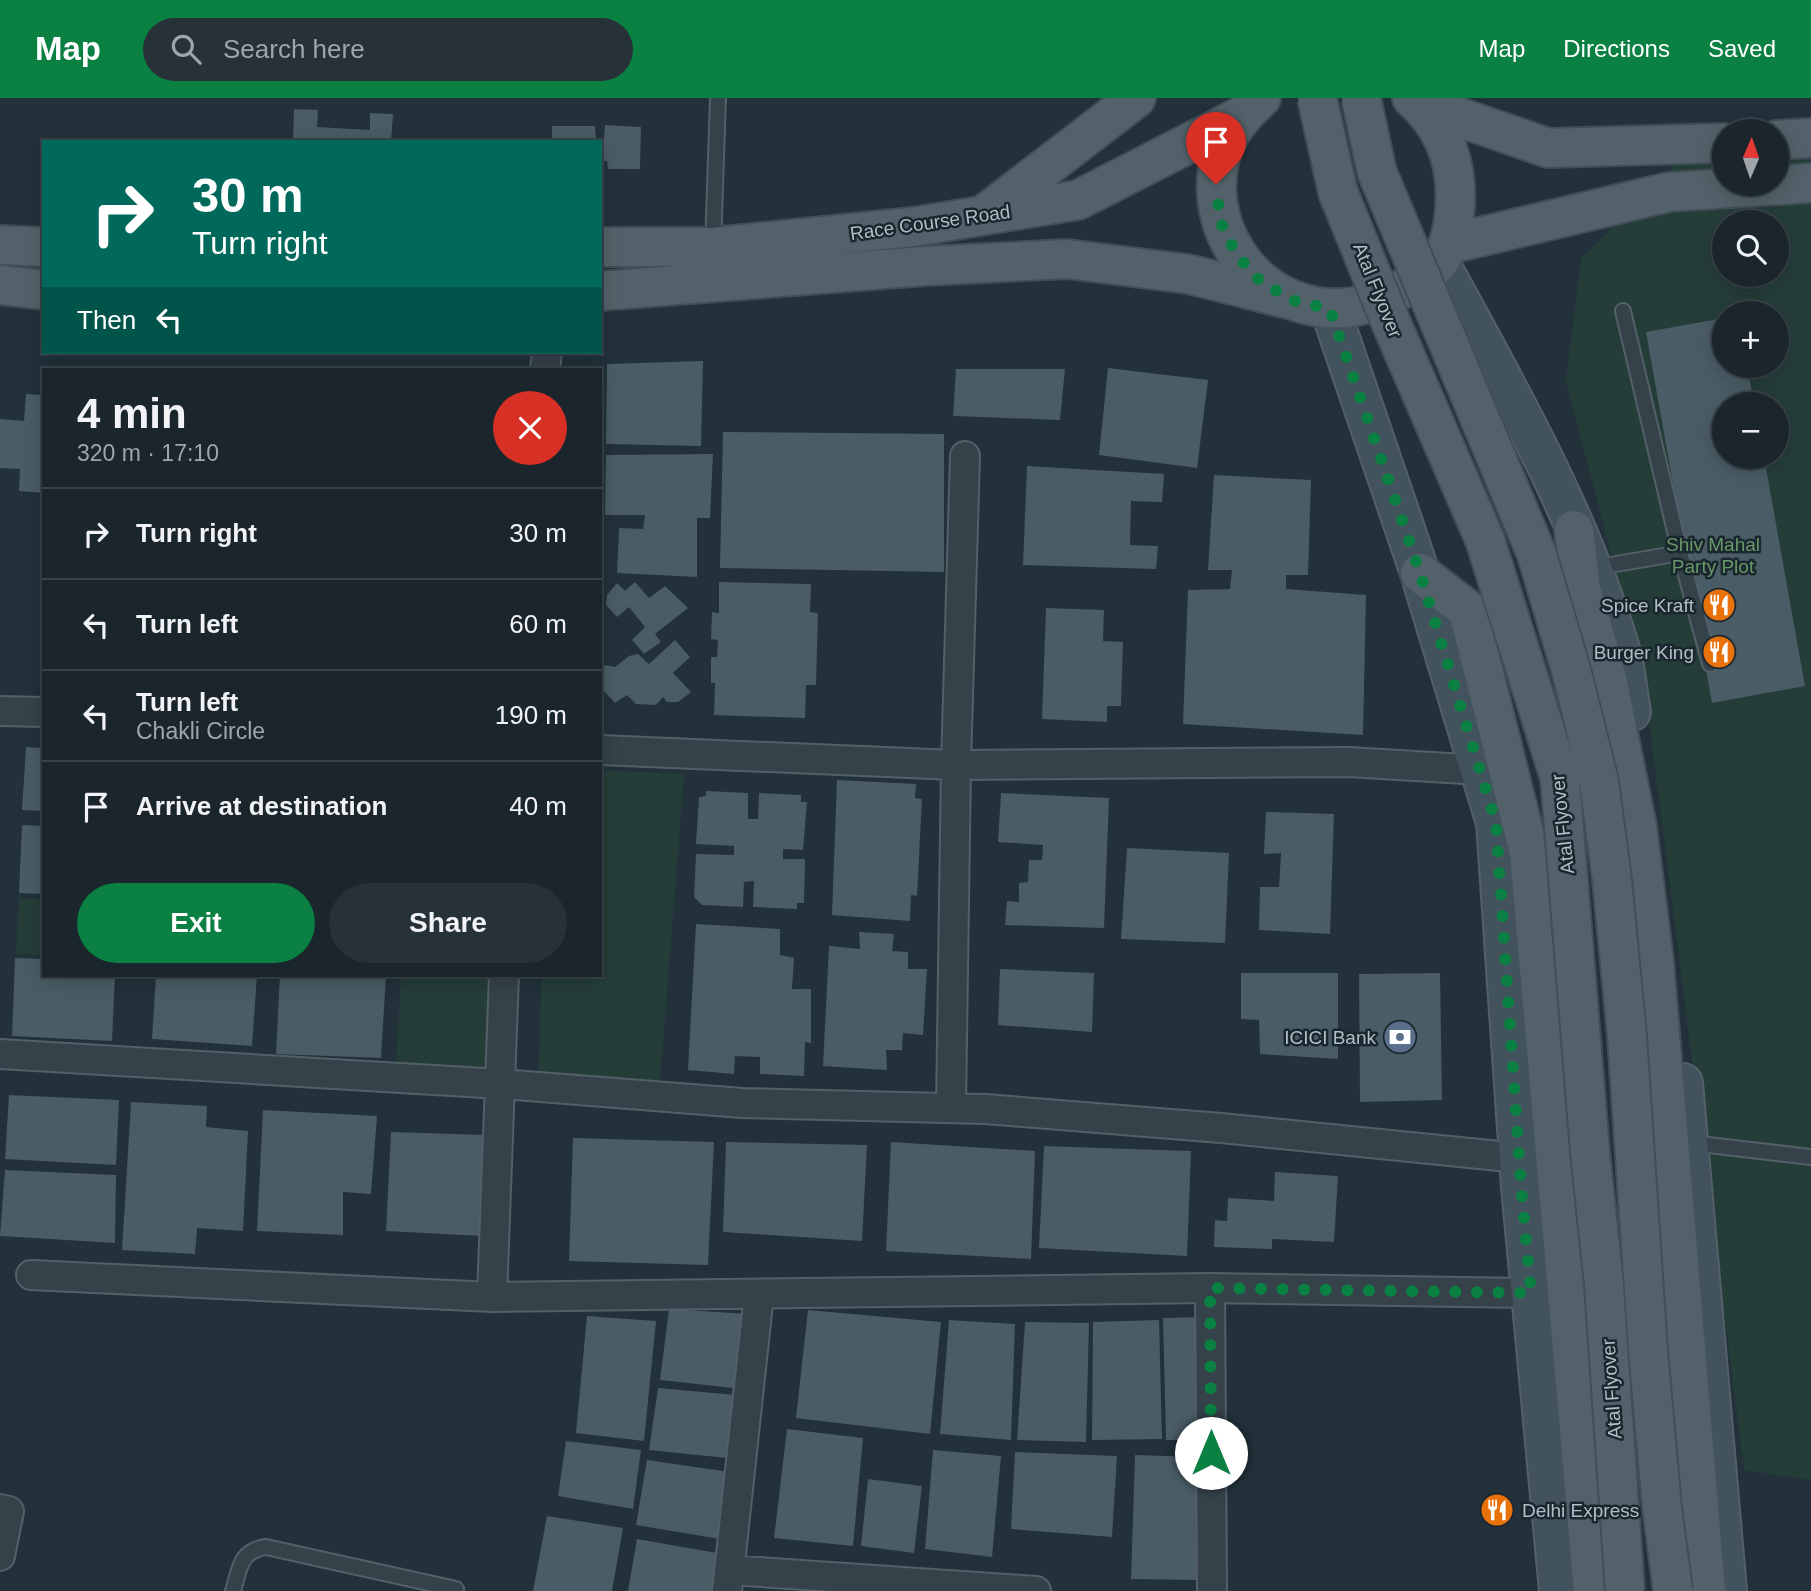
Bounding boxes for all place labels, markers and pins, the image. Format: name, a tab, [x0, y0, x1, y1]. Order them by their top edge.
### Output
pin	[1186, 112, 1246, 184]
restaurant icon: Spice Kraft	[1700, 586, 1738, 624]
place label: Spice Kraft	[1601, 595, 1695, 616]
restaurant icon: Burger King	[1700, 633, 1738, 671]
place label: Burger King	[1594, 642, 1694, 663]
bank icon: ICICI Bank	[1381, 1018, 1419, 1056]
place label: ICICI Bank	[1284, 1027, 1376, 1048]
restaurant icon: Delhi Express	[1478, 1491, 1516, 1529]
place label: Delhi Express	[1522, 1500, 1639, 1521]

